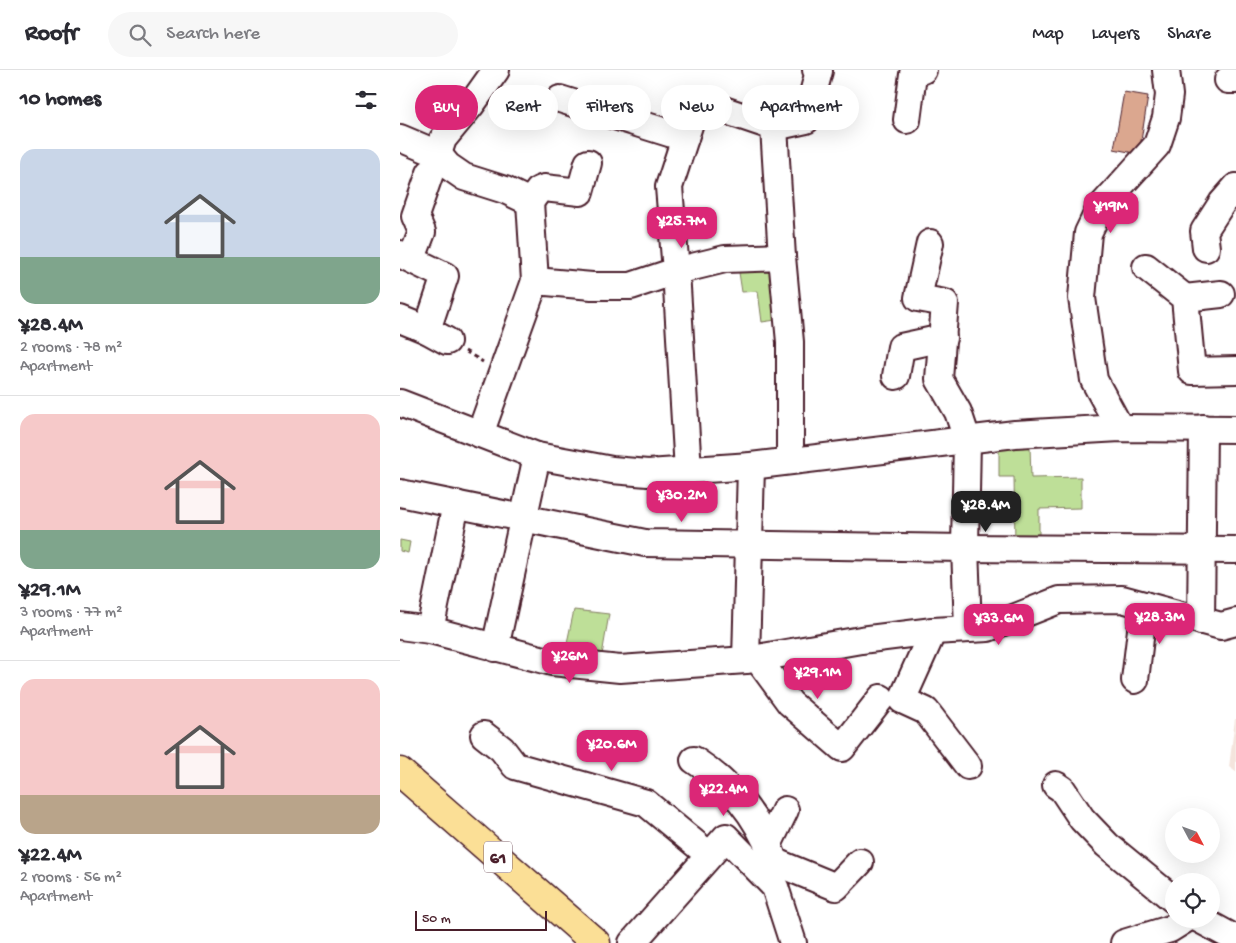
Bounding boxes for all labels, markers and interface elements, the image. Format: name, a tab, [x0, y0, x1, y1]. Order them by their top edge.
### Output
search box	[108, 12, 458, 57]
text: Roofr	[25, 20, 78, 49]
icon: search	[126, 21, 154, 49]
text: Search here	[166, 23, 260, 46]
text: Map	[1032, 24, 1064, 45]
text: Layers	[1092, 24, 1139, 45]
text: Share	[1167, 24, 1211, 45]
chip: Buy	[415, 85, 478, 130]
chip: Rent	[488, 85, 558, 130]
chip: Filters	[568, 85, 651, 130]
chip: New	[661, 85, 732, 130]
chip: Apartment	[742, 85, 859, 130]
icon: filters	[352, 86, 380, 114]
text: 10 homes	[20, 88, 101, 113]
icon: home	[155, 181, 245, 271]
pin: ¥19M	[1081, 191, 1141, 234]
text: ¥19M	[1095, 198, 1128, 217]
pin: ¥25.7M	[641, 206, 723, 249]
text: ¥25.7M	[658, 213, 706, 232]
text: ¥28.4M	[20, 314, 83, 339]
text: 2 rooms · 78 m²	[20, 339, 122, 358]
text: Apartment	[20, 358, 92, 377]
icon: home	[155, 447, 245, 537]
pin: ¥30.2M	[641, 480, 723, 523]
text: ¥30.2M	[658, 487, 706, 506]
pin: ¥28.4M	[945, 490, 1027, 533]
text: ¥28.4M	[962, 497, 1010, 516]
text: ¥29.1M	[20, 579, 80, 604]
pin: ¥28.3M	[1119, 602, 1201, 645]
text: 3 rooms · 77 m²	[20, 604, 122, 623]
pin: ¥33.6M	[958, 604, 1040, 646]
text: ¥28.3M	[1136, 609, 1184, 628]
text: ¥33.6M	[975, 610, 1023, 629]
text: Apartment	[20, 623, 92, 642]
pin: ¥26M	[540, 642, 600, 684]
text: ¥26M	[553, 648, 587, 667]
pin: ¥29.1M	[777, 658, 859, 700]
text: ¥29.1M	[795, 664, 841, 683]
icon: home	[155, 712, 245, 802]
pin: ¥20.6M	[571, 730, 653, 772]
text: ¥20.6M	[588, 736, 636, 755]
pin: ¥22.4M	[683, 774, 765, 817]
text: ¥22.4M	[701, 781, 747, 800]
north arrow	[1165, 808, 1220, 862]
map controls	[1165, 808, 1220, 928]
road number: 61	[484, 842, 512, 872]
text: ¥22.4M	[20, 844, 81, 869]
text: 2 rooms · 56 m²	[20, 869, 122, 888]
button: locate	[1165, 873, 1220, 928]
text: Apartment	[20, 888, 92, 907]
scale bar	[415, 908, 548, 931]
text: 50 m	[422, 911, 451, 928]

